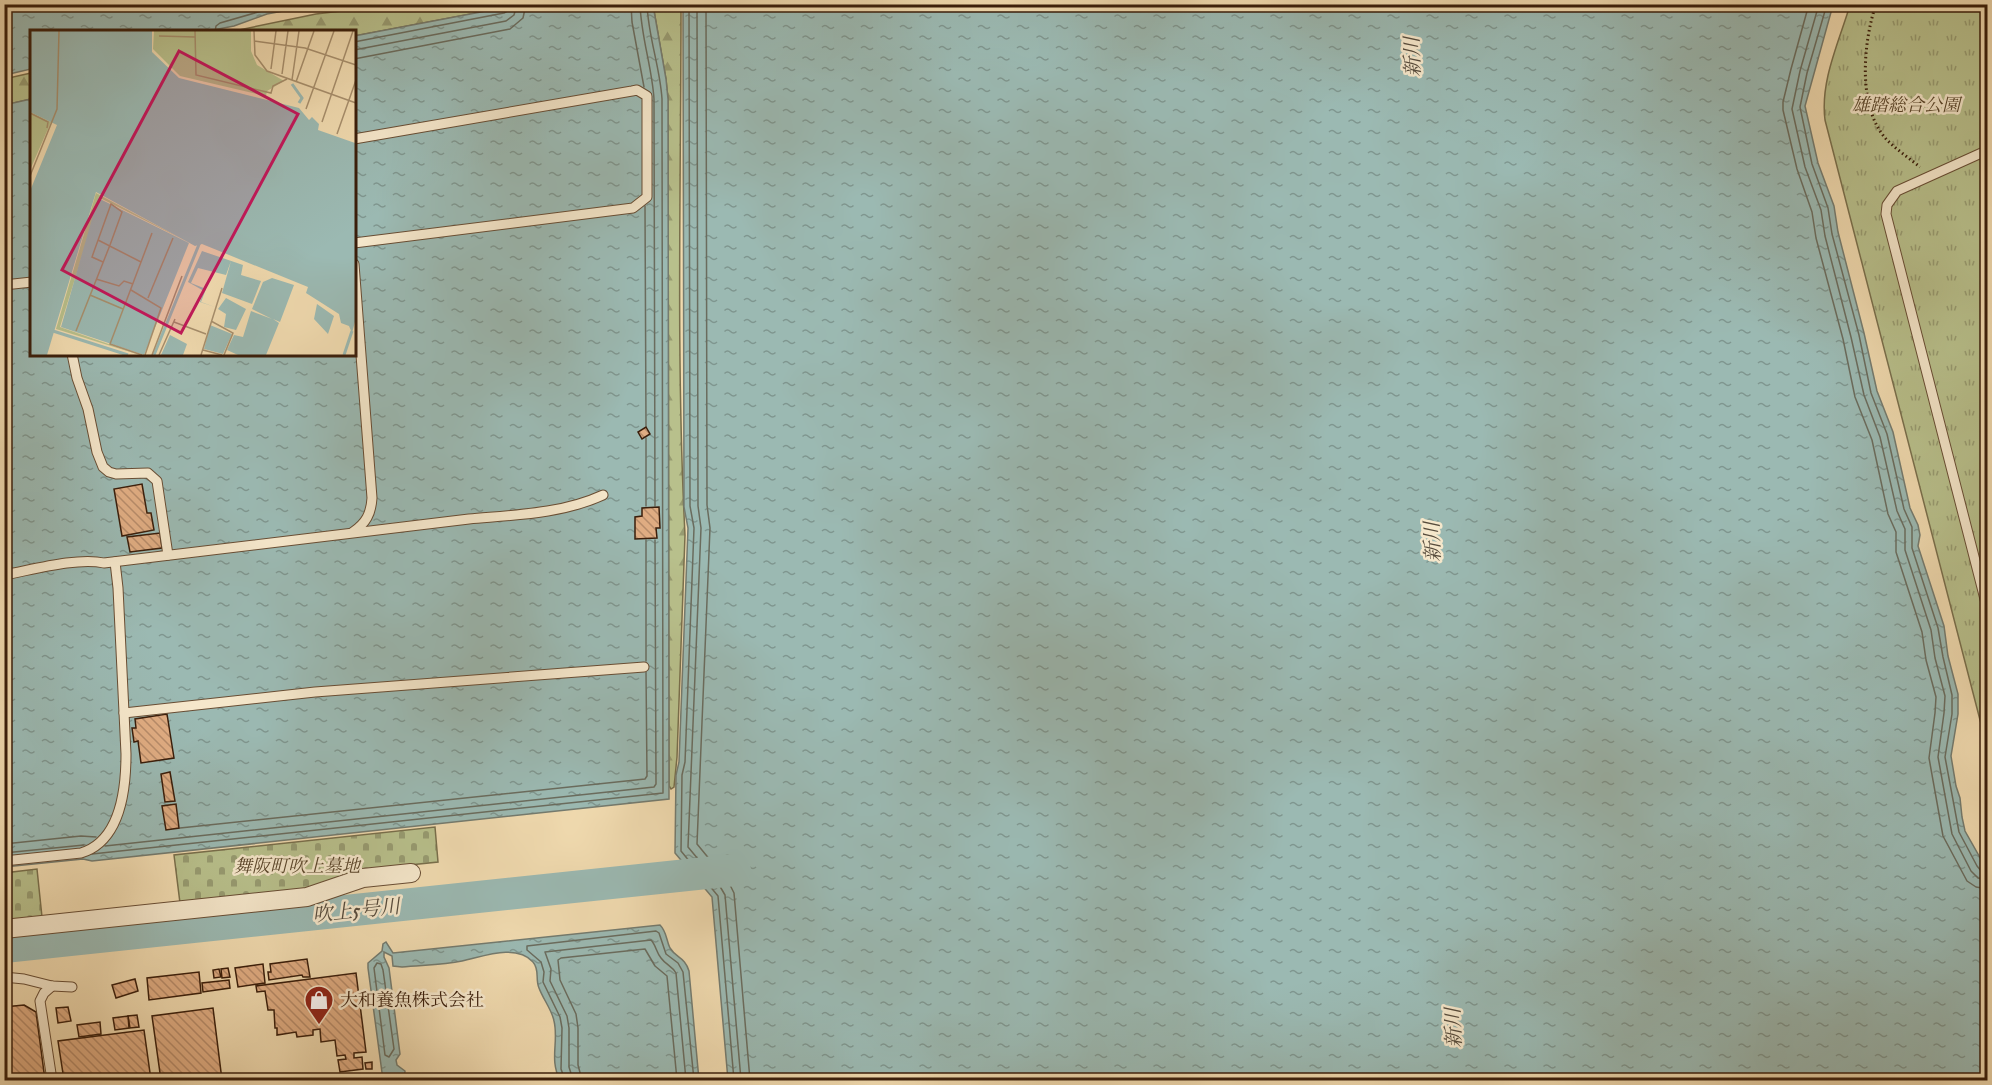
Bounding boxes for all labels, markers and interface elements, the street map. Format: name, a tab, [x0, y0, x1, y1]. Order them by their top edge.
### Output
inset map	[30, 30, 356, 356]
water label: 新川	[1400, 35, 1427, 77]
park label: 雄踏総合公園	[1852, 95, 1963, 117]
water label: 新川	[1420, 520, 1447, 562]
park label: 舞阪町吹上墓地	[234, 856, 362, 878]
water label: 吹上5号川	[311, 894, 403, 929]
shop icon: 大和養魚株式会社	[303, 984, 335, 1026]
place label: 大和養魚株式会社	[340, 990, 484, 1012]
water label: 新川	[1441, 1006, 1468, 1048]

